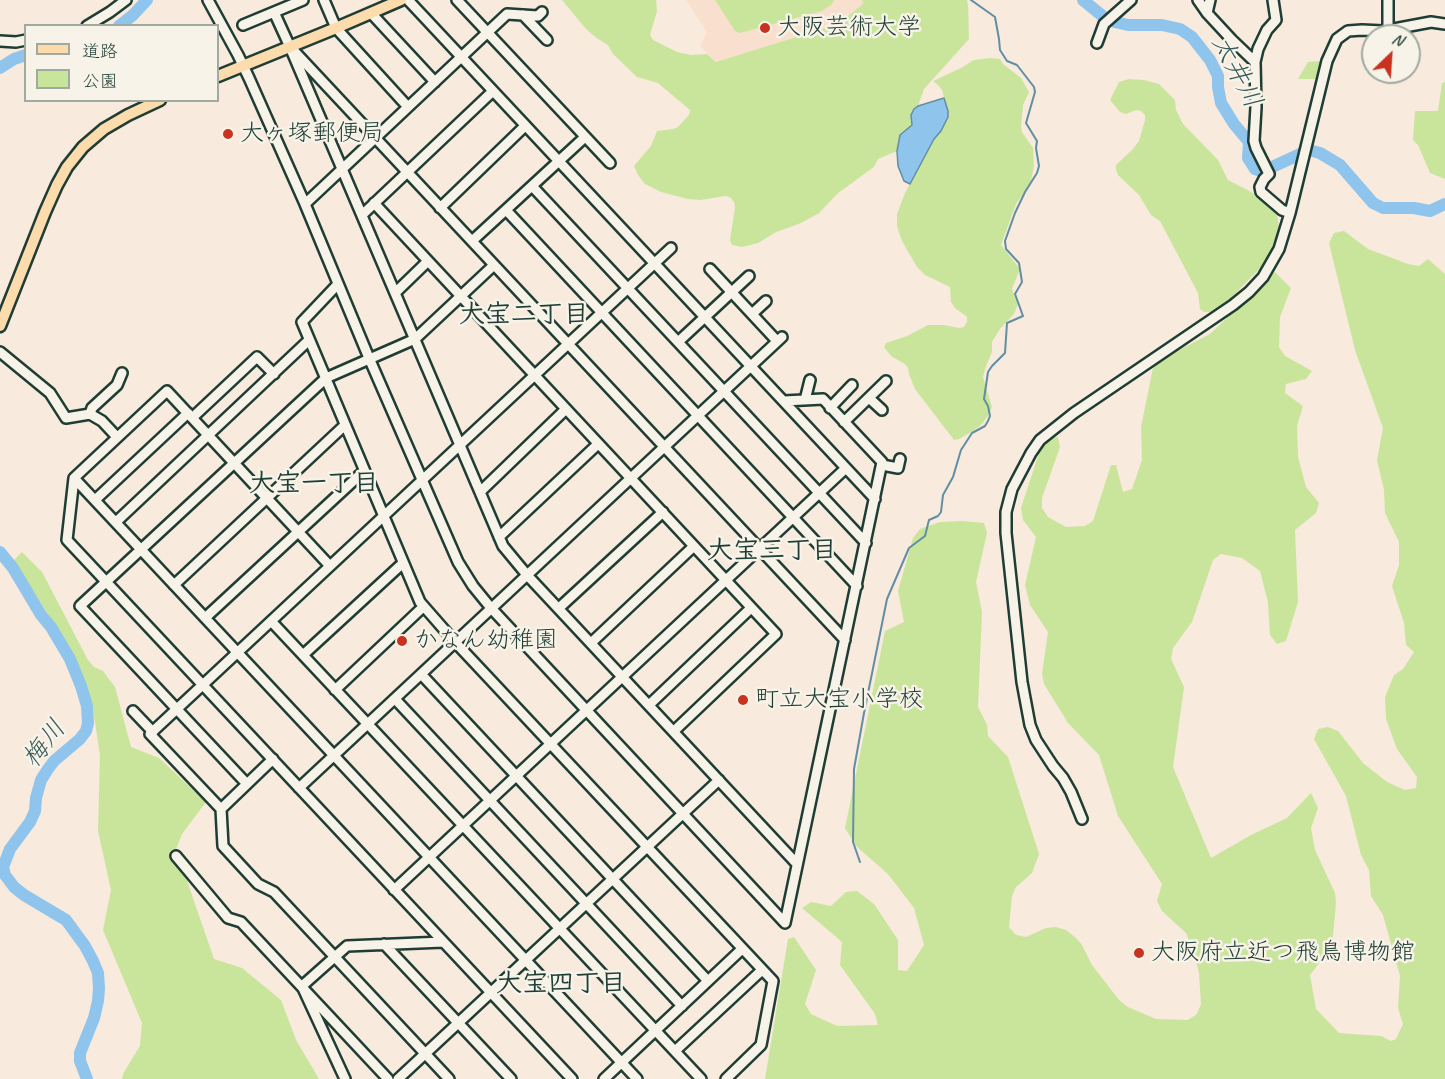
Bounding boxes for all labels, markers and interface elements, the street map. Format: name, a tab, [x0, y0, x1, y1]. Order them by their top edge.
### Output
place label: 大阪芸術大学	[777, 14, 921, 42]
marker: 大阪芸術大学	[758, 21, 772, 35]
legend	[24, 24, 219, 102]
north arrow	[1361, 24, 1421, 84]
text: N	[1389, 28, 1406, 51]
water label: 太井川	[1204, 30, 1268, 114]
text: 道路	[82, 40, 118, 62]
text: 公園	[82, 70, 118, 92]
place label: 大ヶ塚郵便局	[240, 120, 384, 148]
marker: 大ヶ塚郵便局	[221, 127, 235, 141]
district label: 大宝二丁目	[459, 299, 589, 331]
district label: 大宝一丁目	[249, 468, 379, 500]
district label: 大宝三丁目	[707, 535, 837, 567]
place label: かなん幼稚園	[414, 627, 558, 655]
marker: かなん幼稚園	[395, 634, 409, 648]
place label: 町立大宝小学校	[755, 686, 923, 714]
marker: 町立大宝小学校	[736, 693, 750, 707]
water label: 梅川	[17, 714, 73, 774]
place label: 大阪府立近つ飛鳥博物館	[1151, 939, 1415, 967]
marker: 大阪府立近つ飛鳥博物館	[1132, 946, 1146, 960]
district label: 大宝四丁目	[496, 968, 626, 1000]

